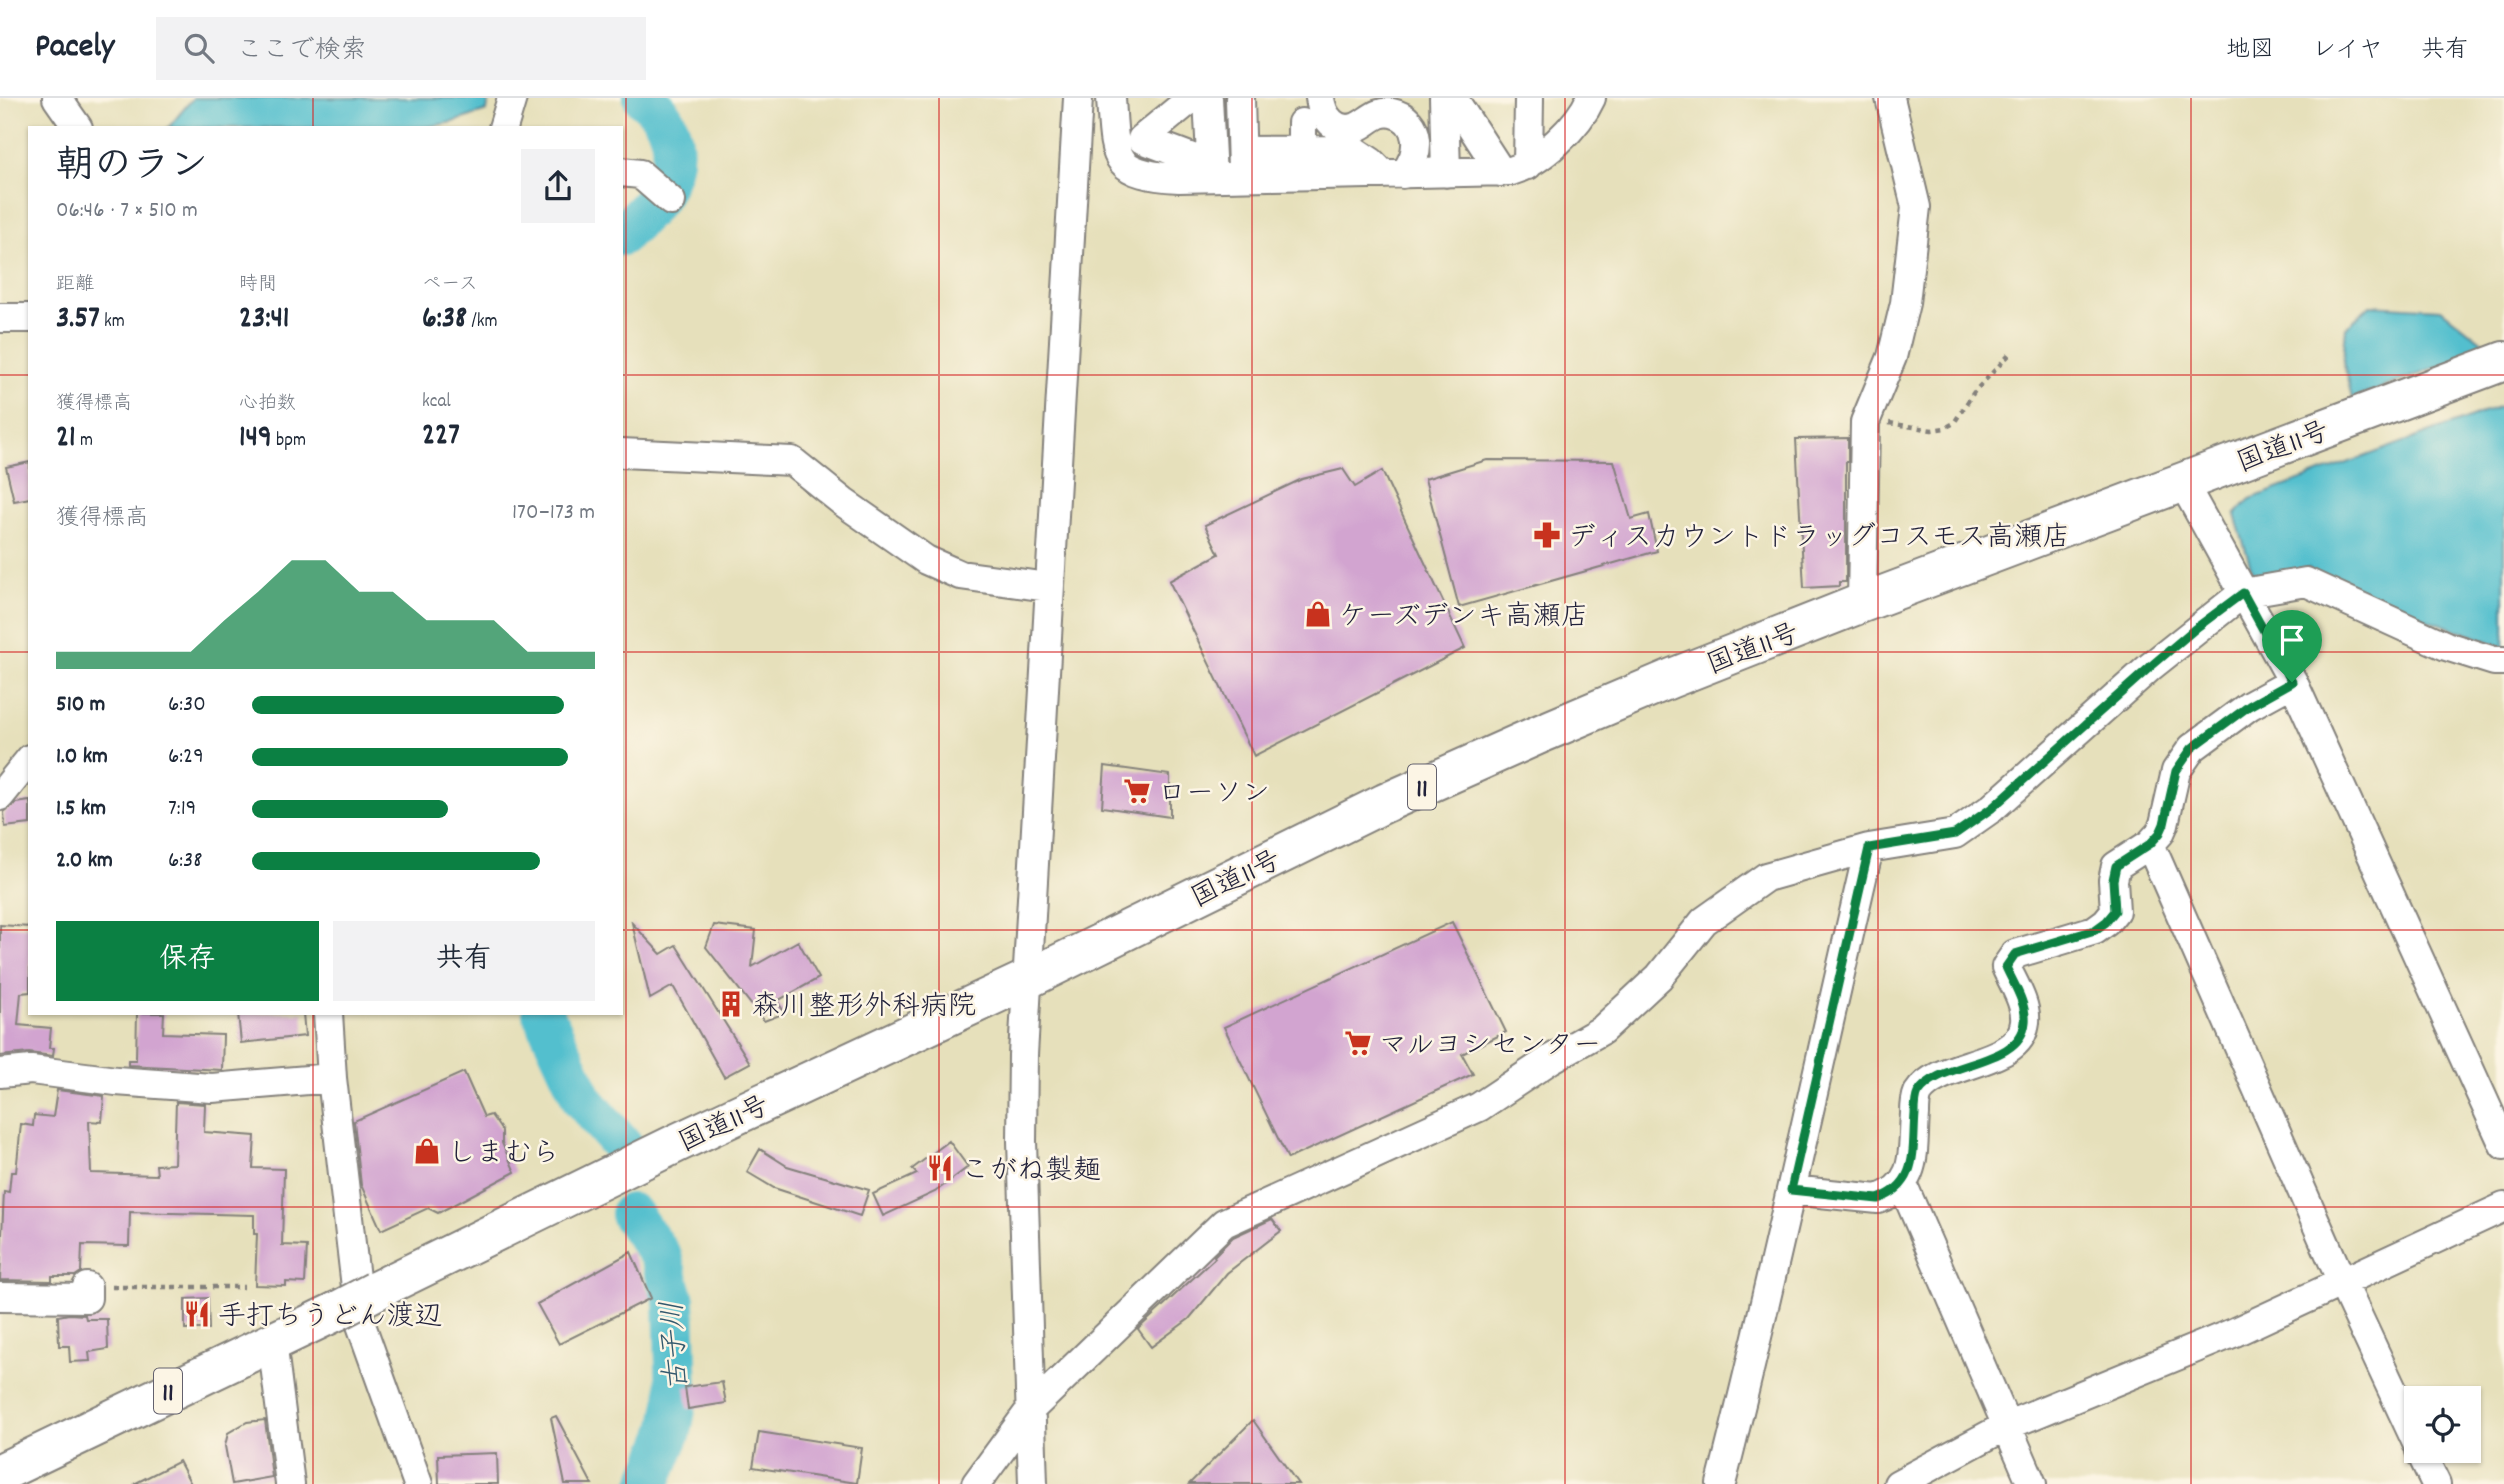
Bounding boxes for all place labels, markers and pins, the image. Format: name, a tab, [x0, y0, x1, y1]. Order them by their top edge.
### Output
pharmacy icon: ディスカウントドラッグコスモス高瀬店	[1532, 520, 1562, 550]
place label: ディスカウントドラッグコスモス高瀬店	[1568, 520, 2070, 560]
shop icon: ケーズデンキ高瀬店	[1303, 599, 1333, 629]
place label: ケーズデンキ高瀬店	[1339, 599, 1589, 639]
pin	[2262, 610, 2322, 682]
supermarket icon: ローソン	[1122, 776, 1152, 806]
place label: ローソン	[1158, 776, 1270, 816]
building icon: 森川整形外科病院	[716, 989, 746, 1019]
place label: 森川整形外科病院	[752, 989, 976, 1029]
supermarket icon: マルヨシセンター	[1343, 1028, 1373, 1058]
place label: マルヨシセンター	[1379, 1028, 1601, 1068]
shop icon: しまむら	[412, 1136, 442, 1166]
place label: しまむら	[448, 1136, 560, 1176]
restaurant icon: こがね製麺	[925, 1153, 955, 1183]
place label: こがね製麺	[961, 1153, 1101, 1193]
restaurant icon: 手打ちうどん渡辺	[182, 1299, 212, 1329]
place label: 手打ちうどん渡辺	[218, 1299, 443, 1339]

